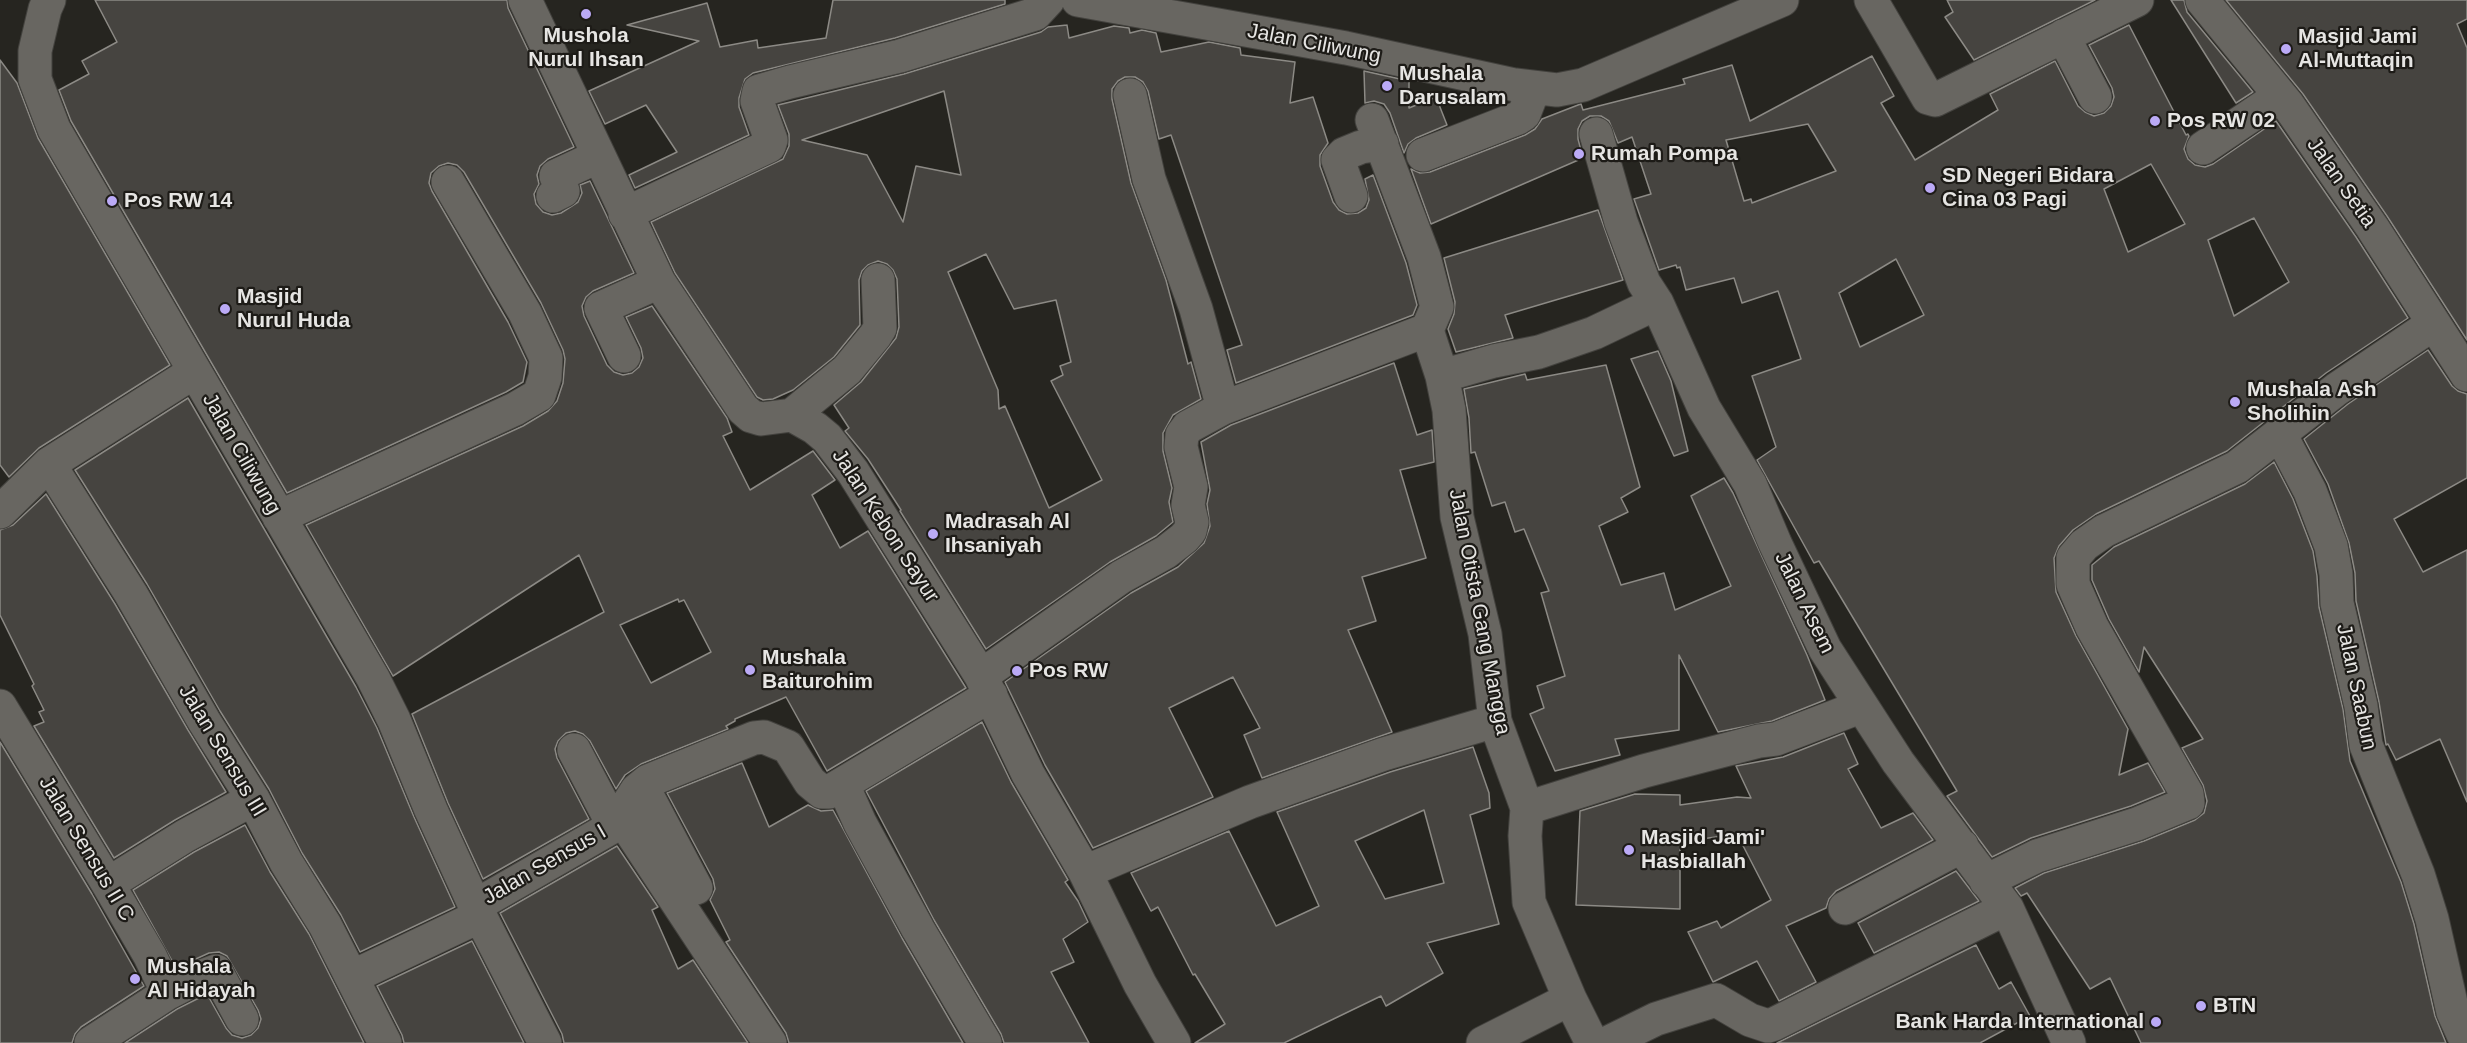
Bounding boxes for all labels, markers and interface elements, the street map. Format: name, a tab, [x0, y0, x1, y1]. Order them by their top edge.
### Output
marker: Mushola Nurul Ihsan	[579, 7, 593, 21]
street label: Jalan Ciliwung	[1245, 19, 1383, 69]
place label: Mushola Nurul Ihsan	[528, 23, 644, 73]
place label: Masjid Jami Al-Muttaqin	[2298, 24, 2417, 74]
marker: Masjid Jami Al-Muttaqin	[2279, 42, 2293, 56]
place label: Mushala Darusalam	[1399, 61, 1506, 111]
marker: Mushala Darusalam	[1380, 79, 1394, 93]
place label: Pos RW 02	[2167, 108, 2275, 134]
marker: Pos RW 02	[2148, 114, 2162, 128]
street label: Jalan Setia	[2301, 133, 2381, 233]
place label: Rumah Pompa	[1591, 141, 1738, 167]
marker: Rumah Pompa	[1572, 147, 1586, 161]
place label: SD Negeri Bidara Cina 03 Pagi	[1942, 163, 2114, 213]
marker: SD Negeri Bidara Cina 03 Pagi	[1923, 181, 1937, 195]
place label: Pos RW 14	[124, 188, 232, 214]
marker: Pos RW 14	[105, 194, 119, 208]
place label: Masjid Nurul Huda	[237, 284, 350, 334]
marker: Masjid Nurul Huda	[218, 302, 232, 316]
place label: Mushala Ash Sholihin	[2247, 377, 2377, 427]
street label: Jalan Ciliwung	[196, 389, 286, 519]
marker: Mushala Ash Sholihin	[2228, 395, 2242, 409]
street label: Jalan Kebon Sayur	[826, 445, 944, 607]
street label: Jalan Otista Gang Mangga	[1443, 487, 1515, 737]
place label: Madrasah Al Ihsaniyah	[945, 509, 1070, 559]
marker: Madrasah Al Ihsaniyah	[926, 527, 940, 541]
street label: Jalan Asem	[1769, 548, 1839, 658]
street label: Jalan Saabun	[2330, 622, 2382, 752]
place label: Mushala Baiturohim	[762, 645, 873, 695]
place label: Pos RW	[1029, 658, 1108, 684]
marker: Mushala Baiturohim	[743, 663, 757, 677]
marker: Pos RW	[1010, 664, 1024, 678]
street label: Jalan Sensus III	[173, 680, 271, 822]
street label: Jalan Sensus II C	[33, 772, 139, 926]
street label: Jalan Sensus I	[479, 820, 611, 910]
place label: Masjid Jami' Hasbiallah	[1641, 825, 1765, 875]
marker: Masjid Jami' Hasbiallah	[1622, 843, 1636, 857]
place label: Mushala Al Hidayah	[147, 954, 256, 1004]
marker: Mushala Al Hidayah	[128, 972, 142, 986]
place label: BTN	[2213, 993, 2256, 1019]
marker: BTN	[2194, 999, 2208, 1013]
place label: Bank Harda International	[1895, 1009, 2144, 1035]
marker: Bank Harda International	[2149, 1015, 2163, 1029]

